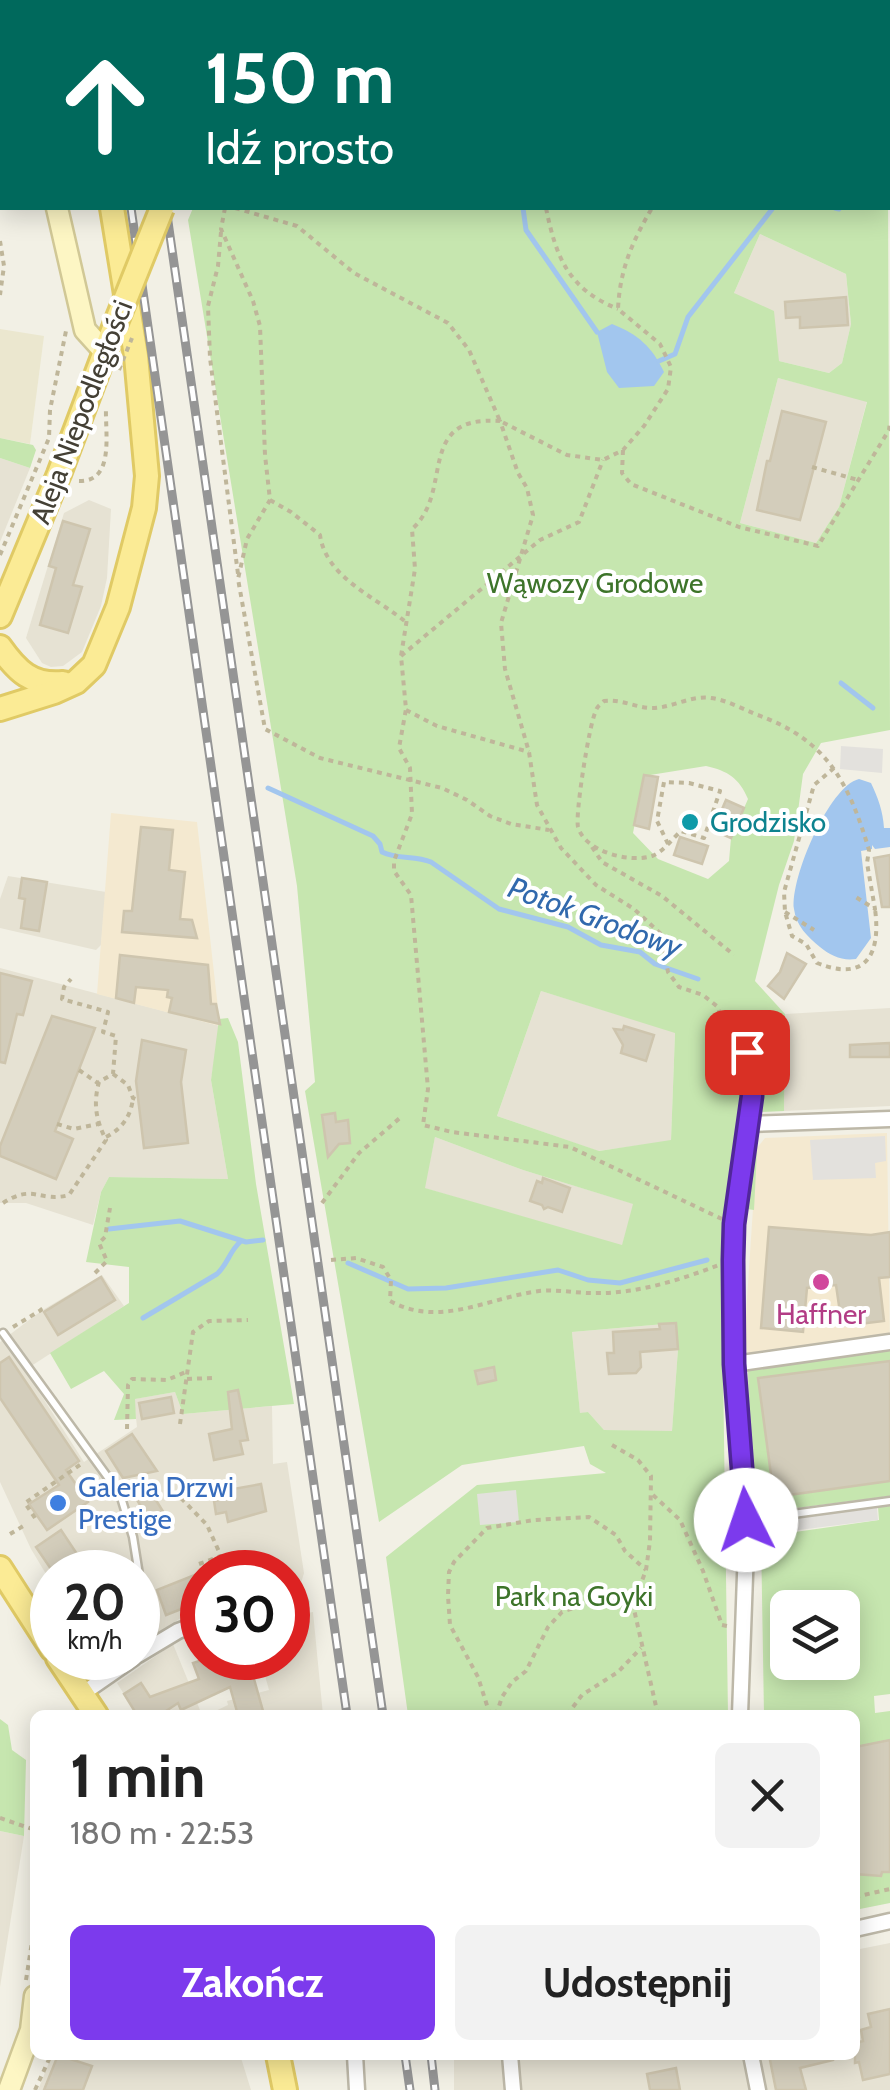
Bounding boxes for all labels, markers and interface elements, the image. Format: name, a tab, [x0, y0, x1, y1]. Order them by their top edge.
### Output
text: 150 m	[205, 35, 394, 121]
icon: ahead	[40, 40, 170, 170]
text: Idź prosto	[205, 121, 394, 175]
street label: Aleja Niepodległości	[23, 295, 139, 529]
park label: Wąwozy Grodowe	[487, 566, 703, 600]
place label: Grodzisko	[710, 805, 826, 839]
marker: Grodzisko	[679, 811, 701, 833]
water label: Potok Grodowy	[503, 868, 688, 966]
pin	[705, 1010, 790, 1095]
icon: arrive	[720, 1025, 775, 1080]
marker: Haffner	[810, 1271, 832, 1293]
place label: Haffner	[776, 1297, 866, 1331]
position arrow	[694, 1468, 798, 1572]
place label: Galeria Drzwi Prestige	[78, 1470, 234, 1536]
marker: Galeria Drzwi Prestige	[47, 1492, 69, 1514]
speed limit sign: 30	[180, 1550, 310, 1680]
text: 20	[64, 1572, 126, 1633]
park label: Park na Goyki	[495, 1579, 653, 1613]
map controls	[770, 1590, 860, 1680]
button: layers	[770, 1590, 860, 1680]
text: km/h	[68, 1625, 122, 1655]
text: 1 min	[70, 1739, 205, 1812]
button: close	[715, 1743, 820, 1848]
text: 180 m · 22:53	[70, 1813, 254, 1852]
button: Zakończ	[70, 1925, 435, 2040]
button: Udostępnij	[455, 1925, 820, 2040]

